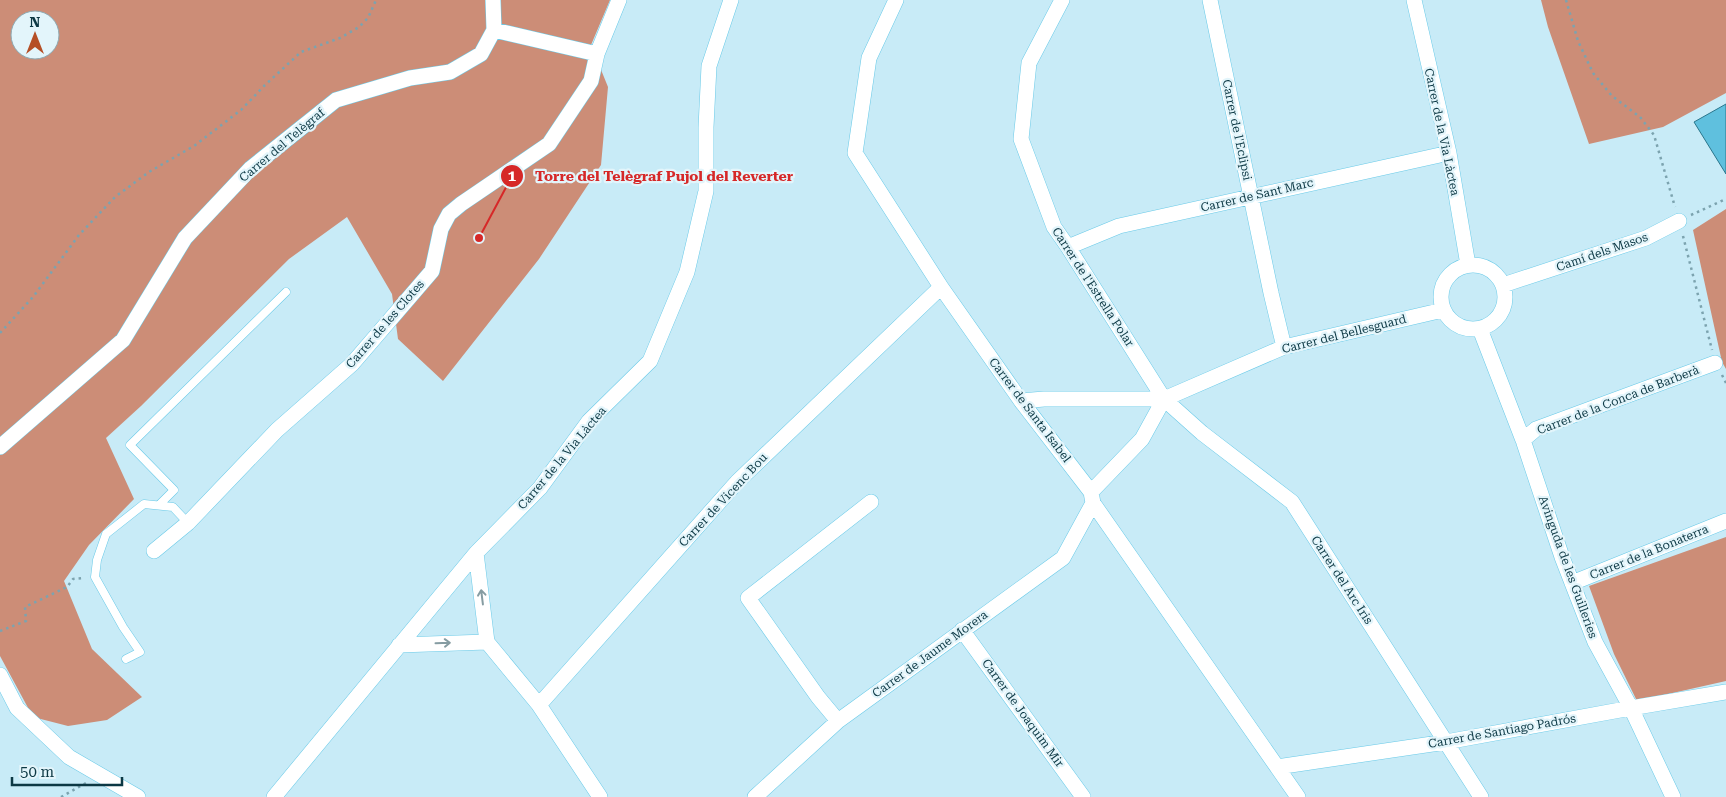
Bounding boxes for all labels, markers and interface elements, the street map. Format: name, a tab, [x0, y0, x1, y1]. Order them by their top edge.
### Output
north arrow	[10, 10, 60, 60]
text: N	[30, 14, 41, 30]
street label: Carrer de la Via Làctea	[1422, 67, 1462, 197]
street label: Carrer de l'Eclipsi	[1219, 78, 1255, 182]
street label: Carrer del Telègraf	[237, 105, 328, 185]
callout: Torre del Telègraf Pujol del Reverter	[500, 161, 803, 190]
text: 1	[508, 167, 517, 185]
text: Torre del Telègraf Pujol del Reverter	[535, 168, 794, 184]
street label: Carrer de Sant Marc	[1199, 175, 1315, 215]
street label: Carrer de l'Estrella Polar	[1049, 225, 1137, 349]
street label: Camí dels Masos	[1554, 230, 1650, 274]
street label: Carrer de les Clotes	[343, 277, 427, 371]
street label: Carrer del Bellesguard	[1280, 312, 1408, 356]
street label: Carrer de Santa Isabel	[986, 355, 1074, 465]
street label: Carrer de la Conca de Barberà	[1535, 362, 1701, 437]
street label: Carrer de la Via Làctea	[515, 403, 609, 512]
street label: Carrer de Vicenc Bou	[676, 450, 770, 550]
street label: Avinguda de les Guilleries	[1536, 494, 1600, 640]
street label: Carrer de la Bonaterra	[1588, 522, 1711, 582]
street label: Carrer del Arc Iris	[1308, 533, 1376, 627]
one-way arrow	[477, 590, 487, 606]
street label: Carrer de Jaume Morera	[870, 607, 991, 701]
one-way arrow	[435, 638, 451, 648]
street label: Carrer de Joaquim Mir	[979, 656, 1067, 770]
street label: Carrer de Santiago Padrós	[1427, 711, 1577, 751]
scale bar	[12, 754, 122, 786]
text: 50 m	[20, 763, 55, 781]

